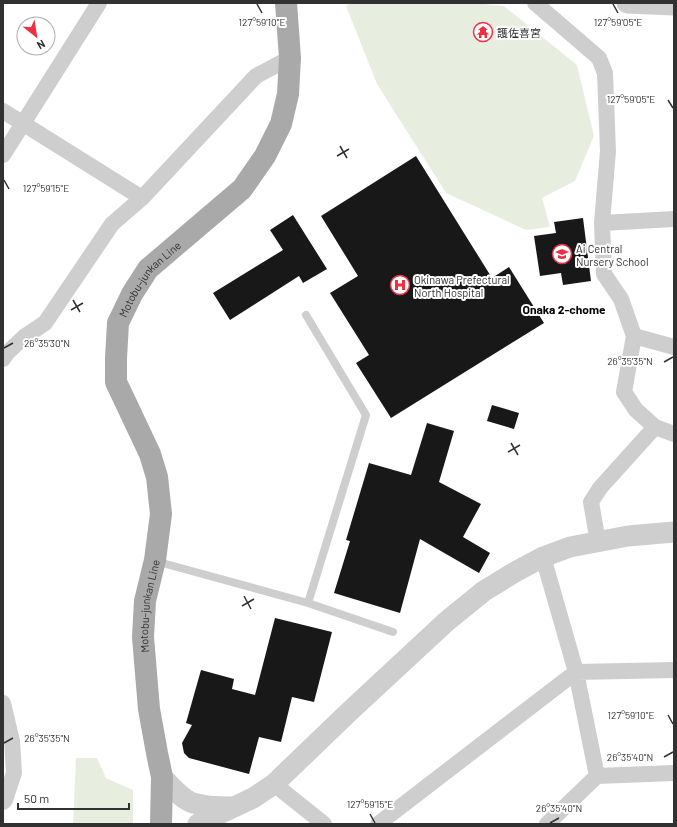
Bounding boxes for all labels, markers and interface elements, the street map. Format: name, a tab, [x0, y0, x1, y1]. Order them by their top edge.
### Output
north arrow	[16, 16, 56, 56]
text: 127°59'10"E	[239, 16, 285, 28]
text: 127°59'05"E	[594, 16, 642, 28]
temple icon: 護佐喜宮	[472, 21, 494, 43]
place label: 護佐喜宮	[497, 26, 541, 39]
text: N	[35, 38, 48, 53]
text: 127°59'05"E	[607, 93, 655, 105]
text: 127°59'15"E	[23, 182, 69, 194]
street label: Motobu-junkan Line	[115, 238, 183, 319]
place label: Ai Central Nursery School	[576, 242, 649, 268]
school or university icon: Ai Central Nursery School	[551, 243, 573, 265]
place label: Okinawa Prefectural North Hospital	[414, 273, 510, 299]
hospital icon: Okinawa Prefectural North Hospital	[389, 274, 411, 296]
district label: Onaka 2-chome	[522, 302, 606, 316]
text: 26°35'30"N	[24, 337, 70, 349]
text: 26°35'35"N	[607, 355, 653, 367]
street label: Motobu-junkan Line	[136, 558, 161, 653]
text: 127°59'10"E	[608, 709, 654, 721]
text: 26°35'35"N	[24, 732, 70, 744]
text: 26°35'40"N	[607, 751, 653, 763]
scale bar	[18, 785, 129, 811]
text: 50 m	[24, 791, 49, 805]
text: 127°59'15"E	[347, 798, 393, 810]
text: 26°35'40"N	[536, 802, 582, 814]

